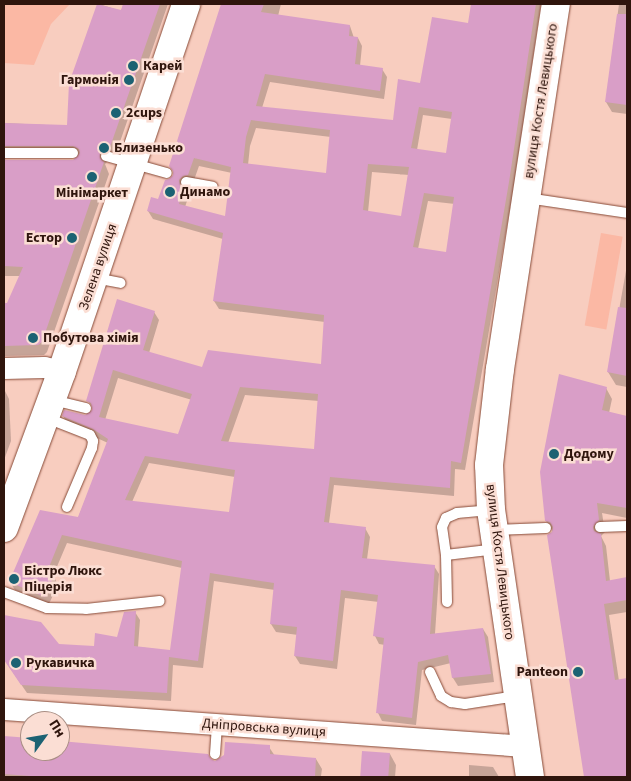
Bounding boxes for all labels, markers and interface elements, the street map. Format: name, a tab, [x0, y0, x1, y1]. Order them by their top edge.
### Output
street label: вулиця Костя Левицького	[520, 22, 562, 180]
place label: Карей	[143, 58, 182, 74]
marker: Карей	[127, 60, 139, 72]
place label: Гармонія	[61, 72, 119, 88]
marker: Гармонія	[123, 74, 135, 86]
place label: 2cups	[126, 105, 162, 121]
marker: 2cups	[110, 107, 122, 119]
place label: Близенько	[114, 140, 183, 156]
marker: Близенько	[98, 142, 110, 154]
marker: Мінімаркет	[86, 171, 98, 183]
place label: Динамо	[180, 184, 230, 200]
place label: Мінімаркет	[56, 185, 128, 201]
marker: Динамо	[164, 186, 176, 198]
street label: Зелена вулиця	[75, 221, 121, 313]
place label: Естор	[26, 230, 62, 246]
marker: Естор	[66, 232, 78, 244]
place label: Побутова хімія	[43, 330, 139, 346]
marker: Побутова хімія	[27, 332, 39, 344]
place label: Додому	[564, 446, 614, 462]
marker: Додому	[548, 448, 560, 460]
street label: вулиця Костя Левицького	[482, 483, 518, 641]
place label: Бістро Люкс Піцерія	[24, 563, 102, 596]
marker: Бістро Люкс Піцерія	[8, 573, 20, 585]
place label: Рукавичка	[26, 655, 95, 671]
marker: Рукавичка	[10, 657, 22, 669]
place label: Panteon	[517, 664, 568, 680]
marker: Panteon	[572, 666, 584, 678]
north arrow	[20, 711, 70, 761]
street label: Дніпровська вулиця	[201, 715, 327, 741]
text: Пн	[44, 716, 70, 741]

